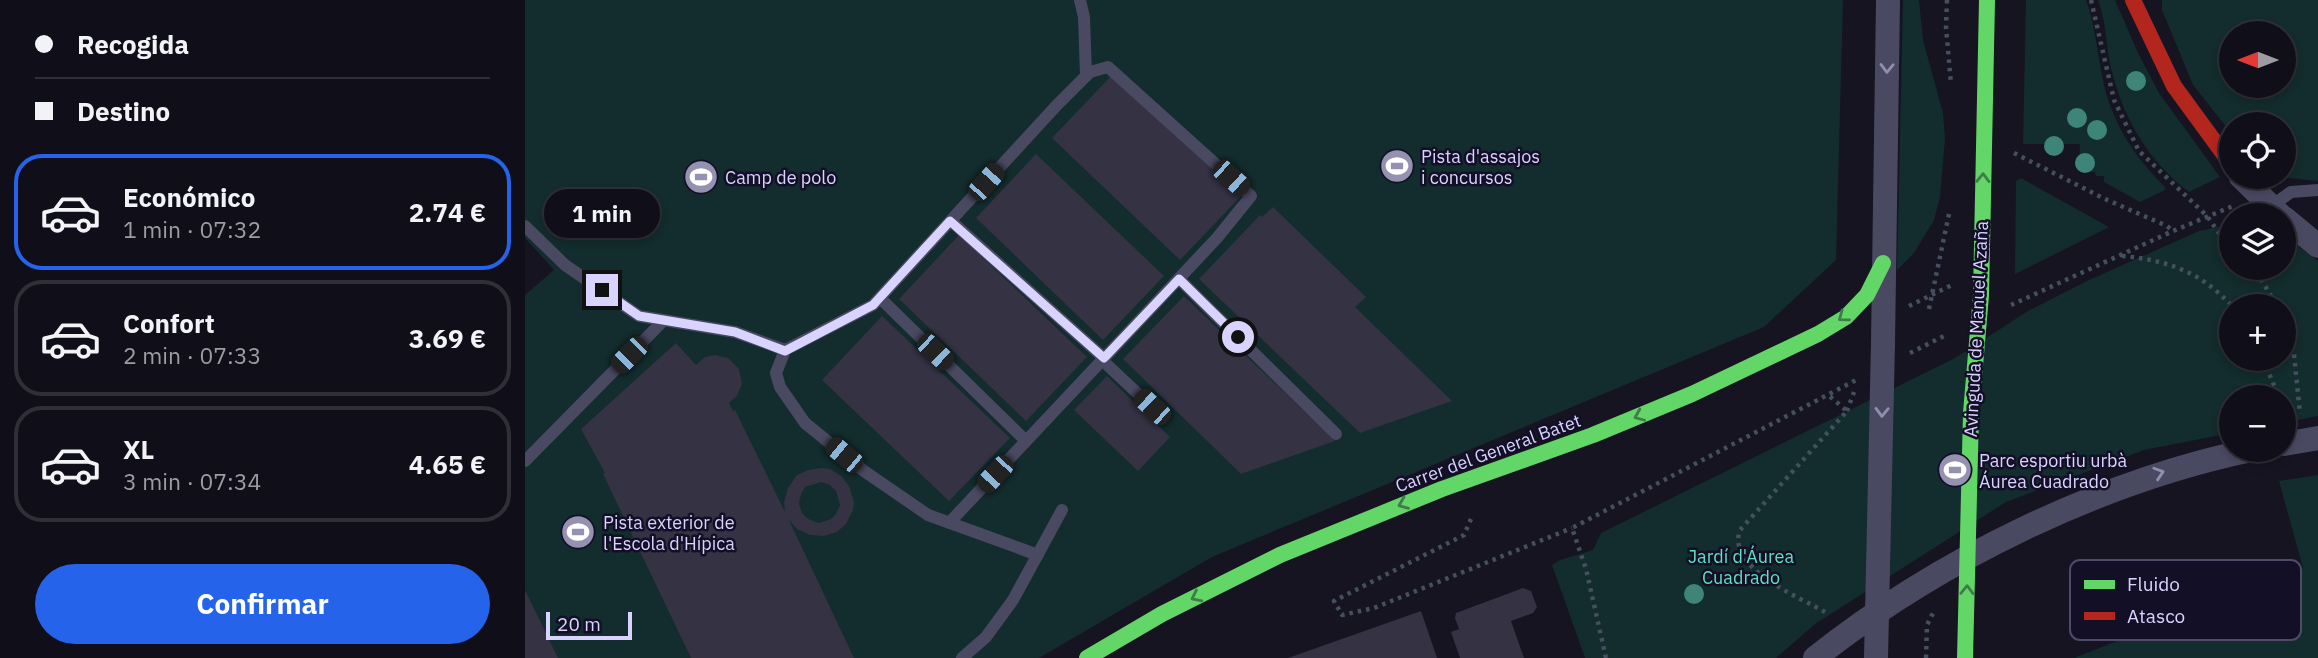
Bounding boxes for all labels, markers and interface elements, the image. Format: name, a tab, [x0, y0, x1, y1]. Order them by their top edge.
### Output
north arrow	[2219, 21, 2296, 98]
map controls	[2219, 21, 2296, 462]
text: Recogida	[77, 27, 189, 61]
one-way arrow	[1879, 63, 1895, 74]
text: Destino	[77, 94, 170, 128]
button: locate	[2219, 112, 2296, 189]
place label: Pista d'assajos i concursos	[1421, 145, 1540, 189]
sports icon: Pista d'assajos i concursos	[1378, 147, 1416, 185]
car	[1209, 156, 1254, 200]
sports icon: Camp de polo	[682, 158, 720, 196]
car	[965, 159, 1008, 205]
place label: Camp de polo	[725, 166, 836, 189]
one-way arrow	[1975, 172, 1991, 183]
text: Económico	[123, 180, 255, 214]
icon: car	[39, 181, 102, 244]
callout: 1 min	[544, 188, 660, 238]
text: 2.74 €	[409, 195, 486, 229]
text: 1 min	[572, 198, 632, 228]
button: layers	[2219, 203, 2296, 280]
text: 1 min · 07:32	[123, 214, 261, 244]
street label: Avinguda de Manuel Azaña	[1959, 220, 1993, 438]
route end	[586, 274, 618, 306]
button: +	[2219, 294, 2296, 371]
text: Confort	[123, 306, 215, 340]
icon: car	[39, 307, 102, 370]
one-way arrow	[1839, 309, 1851, 321]
text: 3.69 €	[409, 321, 486, 355]
route start	[1222, 321, 1254, 353]
car	[913, 330, 958, 374]
car	[607, 333, 652, 377]
text: 2 min · 07:33	[123, 340, 261, 370]
car	[1130, 385, 1175, 429]
button: −	[2219, 385, 2296, 462]
one-way arrow	[1634, 407, 1646, 421]
one-way arrow	[1874, 407, 1890, 417]
street label: Carrer del General Batet	[1392, 409, 1584, 497]
text: XL	[123, 432, 154, 466]
icon: car	[39, 433, 102, 496]
car	[822, 433, 867, 477]
text: 4.65 €	[409, 447, 486, 481]
place label: Parc esportiu urbà Áurea Cuadrado	[1979, 449, 2128, 493]
car	[973, 451, 1018, 497]
sports icon: Parc esportiu urbà Áurea Cuadrado	[1936, 451, 1974, 489]
text: 3 min · 07:34	[123, 466, 261, 496]
one-way arrow	[2153, 467, 2165, 481]
one-way arrow	[1398, 496, 1410, 510]
place label: Pista exterior de l'Escola d'Hípica	[603, 511, 735, 555]
sports icon: Pista exterior de l'Escola d'Hípica	[559, 513, 597, 551]
park label: Jardí d'Áurea Cuadrado	[1688, 545, 1794, 589]
legend	[2070, 560, 2301, 640]
button: Confirmar	[35, 564, 490, 644]
text: Fluido	[2127, 572, 2180, 596]
one-way arrow	[1959, 584, 1974, 595]
one-way arrow	[1191, 589, 1203, 603]
text: Atasco	[2127, 604, 2185, 628]
scale bar	[546, 609, 632, 641]
text: 20 m	[557, 612, 601, 636]

